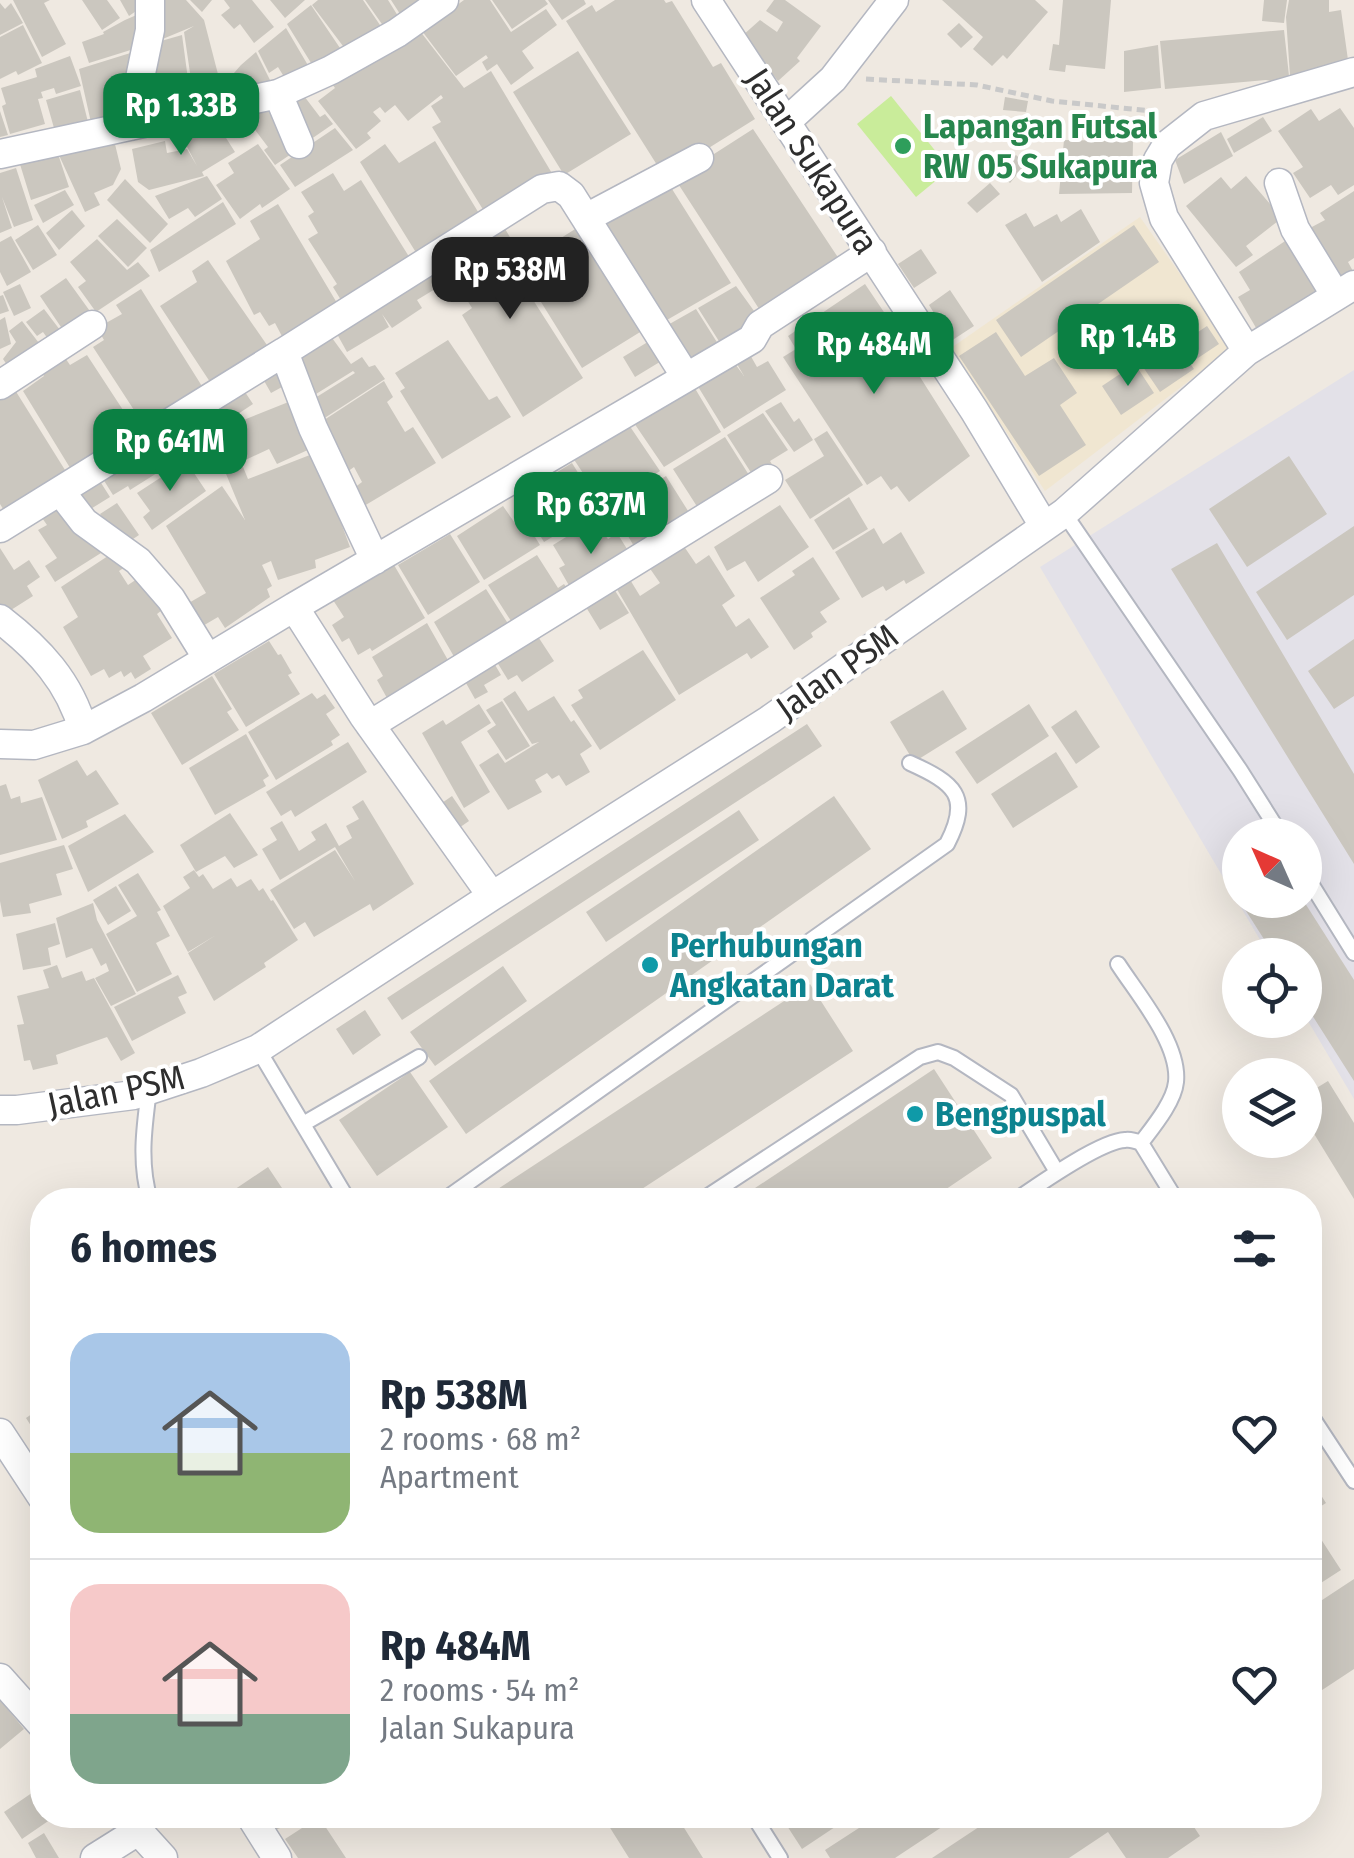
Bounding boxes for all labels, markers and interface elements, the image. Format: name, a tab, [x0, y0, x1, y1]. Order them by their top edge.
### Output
street label: Jalan Sukapura	[736, 60, 888, 262]
pin: Rp 1.33B	[78, 73, 284, 158]
text: Rp 1.33B	[125, 86, 237, 124]
place label: Lapangan Futsal RW 05 Sukapura	[923, 105, 1158, 187]
marker: Lapangan Futsal RW 05 Sukapura	[892, 135, 914, 157]
pin: Rp 538M	[418, 237, 602, 322]
text: Rp 538M	[454, 250, 566, 288]
pin: Rp 1.4B	[1036, 304, 1220, 389]
pin: Rp 484M	[782, 312, 966, 397]
text: Rp 1.4B	[1080, 317, 1176, 355]
text: Rp 484M	[817, 325, 931, 363]
pin: Rp 641M	[78, 409, 262, 494]
text: Rp 641M	[115, 422, 225, 460]
pin: Rp 637M	[499, 472, 683, 557]
text: Rp 637M	[536, 485, 646, 523]
street label: Jalan PSM	[768, 615, 906, 729]
north arrow	[1222, 818, 1322, 918]
map controls	[1222, 818, 1322, 1158]
place label: Perhubungan Angkatan Darat	[669, 924, 894, 1006]
button: locate	[1222, 938, 1322, 1038]
marker: Perhubungan Angkatan Darat	[639, 954, 661, 976]
street label: Jalan PSM	[44, 1056, 188, 1126]
button: layers	[1222, 1058, 1322, 1158]
place label: Bengpuspal	[935, 1093, 1106, 1135]
marker: Bengpuspal	[904, 1103, 926, 1125]
icon: filters	[1227, 1221, 1282, 1276]
text: 6 homes	[70, 1223, 217, 1273]
text: Rp 538M	[380, 1370, 528, 1420]
icon: home	[150, 1373, 270, 1493]
icon: heart	[1227, 1406, 1282, 1461]
text: 2 rooms · 68 m²	[380, 1420, 581, 1458]
text: Apartment	[380, 1458, 519, 1496]
text: Rp 484M	[380, 1621, 531, 1671]
icon: home	[150, 1624, 270, 1744]
icon: heart	[1227, 1657, 1282, 1712]
text: 2 rooms · 54 m²	[380, 1671, 579, 1709]
text: Jalan Sukapura	[380, 1709, 575, 1747]

